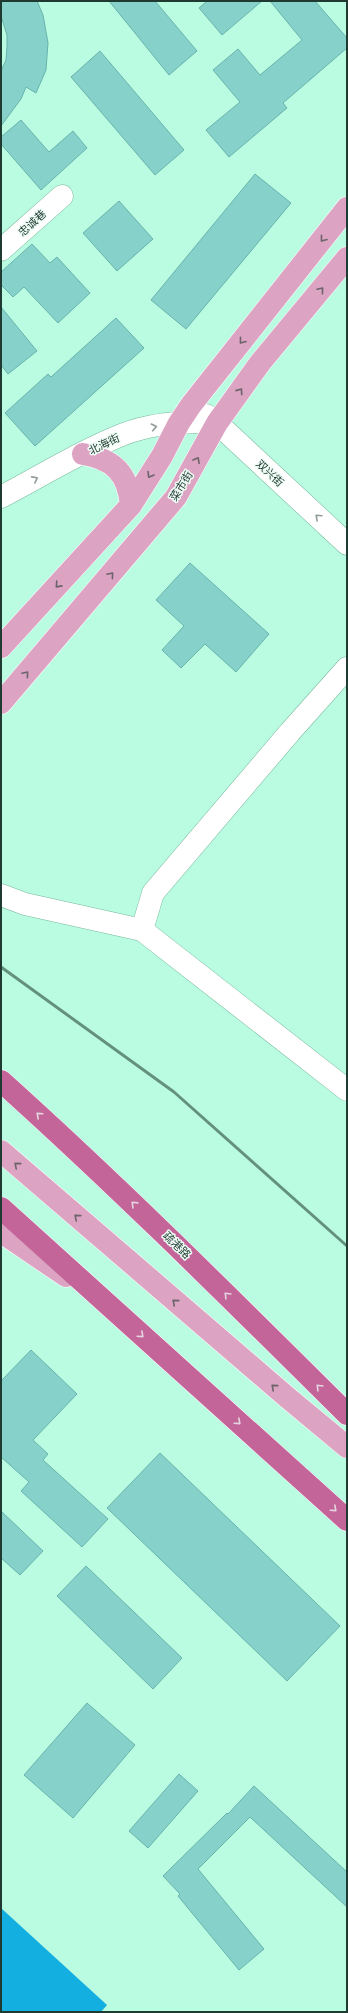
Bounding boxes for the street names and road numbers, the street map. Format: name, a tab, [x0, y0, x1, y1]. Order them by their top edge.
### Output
street label: 忠诚巷	[15, 207, 48, 238]
street label: 北海街	[86, 430, 121, 457]
street label: 双兴街	[254, 457, 287, 489]
street label: 菜市街	[166, 468, 195, 503]
street label: 疏港路	[161, 1229, 194, 1261]

